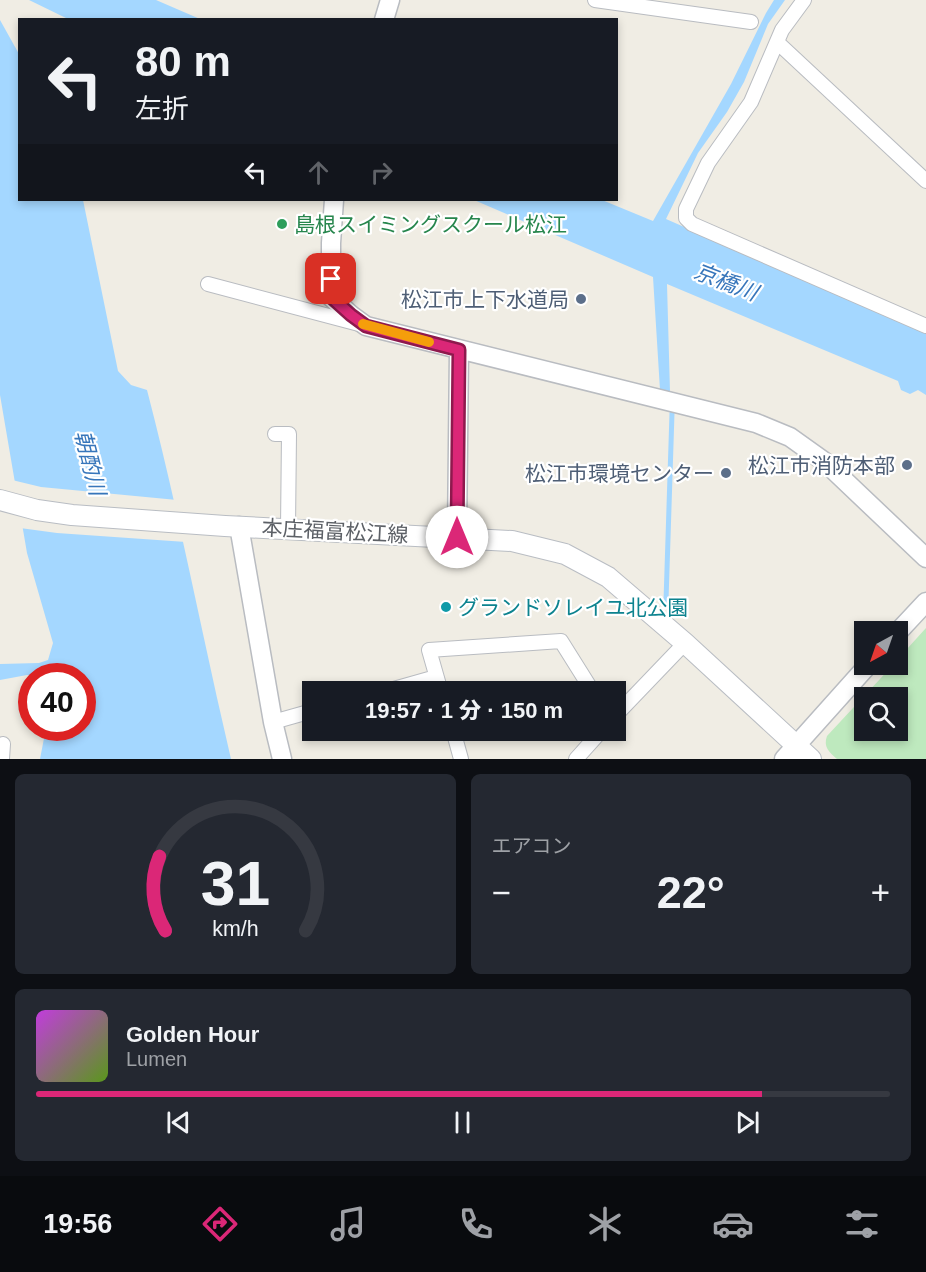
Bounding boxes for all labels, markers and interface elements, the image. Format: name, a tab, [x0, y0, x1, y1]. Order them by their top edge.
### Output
text: 80 m	[135, 38, 231, 85]
icon: left	[36, 42, 114, 120]
text: 左折	[135, 94, 189, 124]
icon: left	[239, 156, 272, 189]
icon: ahead	[302, 156, 335, 189]
icon: right	[365, 156, 398, 189]
place label: 島根スイミングスクール松江	[294, 213, 567, 236]
marker: 島根スイミングスクール松江	[275, 217, 289, 231]
pin	[305, 253, 356, 304]
water label: 京橋川	[691, 259, 763, 306]
icon: arrive	[314, 262, 347, 295]
place label: 松江市上下水道局	[401, 288, 569, 311]
marker: 松江市上下水道局	[574, 292, 588, 306]
water label: 朝酌川	[70, 428, 111, 500]
place label: 松江市消防本部	[748, 454, 895, 477]
marker: 松江市消防本部	[900, 458, 914, 472]
place label: 松江市環境センター	[525, 462, 714, 485]
marker: 松江市環境センター	[719, 466, 733, 480]
position arrow	[425, 505, 489, 569]
street label: 本庄福富松江線	[261, 516, 409, 546]
place label: グランドソレイユ北公園	[458, 596, 689, 619]
marker: グランドソレイユ北公園	[439, 600, 453, 614]
north arrow	[854, 621, 908, 675]
map controls	[854, 621, 908, 741]
speed limit sign: 40	[18, 663, 96, 741]
button: search	[854, 687, 908, 741]
text: 19:57 · 1 分 · 150 m	[365, 698, 563, 723]
text: エアコン	[492, 835, 572, 857]
text: 31	[201, 849, 270, 918]
text: 22°	[657, 867, 725, 918]
text: −	[492, 874, 511, 911]
text: +	[871, 874, 890, 911]
text: km/h	[212, 917, 258, 941]
text: Golden Hour	[126, 1022, 259, 1047]
text: Lumen	[126, 1048, 187, 1070]
icon: previous	[162, 1106, 195, 1139]
icon: pause	[446, 1106, 479, 1139]
icon: next	[731, 1106, 764, 1139]
icon: directions	[199, 1203, 241, 1245]
icon: music	[327, 1203, 369, 1245]
icon: phone	[455, 1203, 497, 1245]
icon: climate	[584, 1203, 626, 1245]
icon: car	[712, 1203, 754, 1245]
icon: filters	[841, 1203, 883, 1245]
text: 19:56	[43, 1209, 112, 1239]

